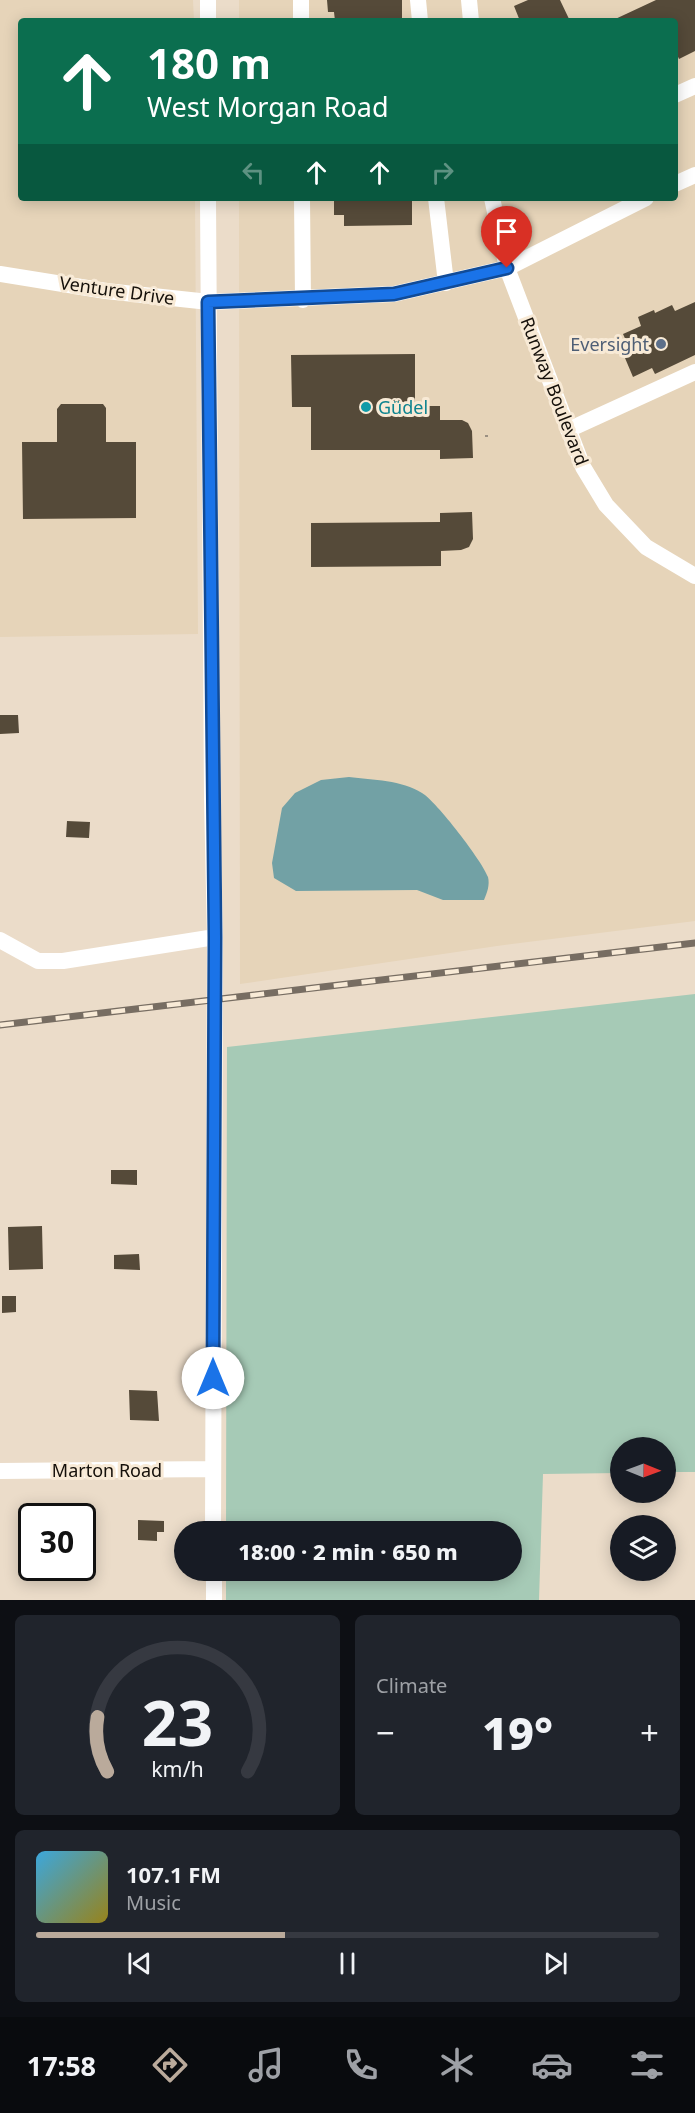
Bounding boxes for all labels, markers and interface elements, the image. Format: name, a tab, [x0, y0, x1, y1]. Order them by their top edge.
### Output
text: 180 m	[147, 34, 271, 91]
icon: ahead	[48, 42, 126, 120]
text: West Morgan Road	[147, 88, 389, 125]
icon: left	[237, 156, 270, 189]
icon: ahead	[300, 156, 333, 189]
icon: ahead	[363, 156, 396, 189]
icon: right	[426, 156, 459, 189]
pin	[481, 206, 532, 268]
icon: arrive	[490, 215, 523, 248]
street label: Venture Drive	[58, 270, 176, 310]
street label: Runway Boulevard	[516, 313, 594, 469]
place label: Eversight	[570, 332, 649, 356]
marker: Eversight	[654, 337, 668, 351]
place label: Güdel	[378, 395, 428, 419]
marker: Güdel	[359, 400, 373, 414]
position arrow	[181, 1346, 245, 1410]
north arrow	[610, 1437, 676, 1503]
map controls	[610, 1437, 676, 1581]
street label: Marton Road	[52, 1458, 162, 1482]
speed limit sign: 30	[18, 1503, 96, 1581]
button: layers	[610, 1515, 676, 1581]
text: 18:00 · 2 min · 650 m	[238, 1536, 458, 1566]
text: Climate	[376, 1672, 447, 1699]
text: 23	[142, 1679, 213, 1764]
text: 19°	[482, 1702, 553, 1763]
text: −	[376, 1710, 395, 1755]
text: +	[640, 1710, 659, 1755]
text: km/h	[151, 1754, 204, 1783]
text: 107.1 FM	[126, 1859, 221, 1889]
text: Music	[126, 1889, 181, 1916]
icon: previous	[123, 1947, 156, 1980]
icon: pause	[331, 1947, 364, 1980]
icon: next	[539, 1947, 572, 1980]
icon: directions	[149, 2044, 191, 2086]
icon: music	[245, 2044, 287, 2086]
icon: phone	[340, 2044, 382, 2086]
icon: climate	[436, 2044, 478, 2086]
icon: car	[531, 2044, 573, 2086]
icon: filters	[626, 2044, 668, 2086]
text: 17:58	[27, 2047, 96, 2084]

